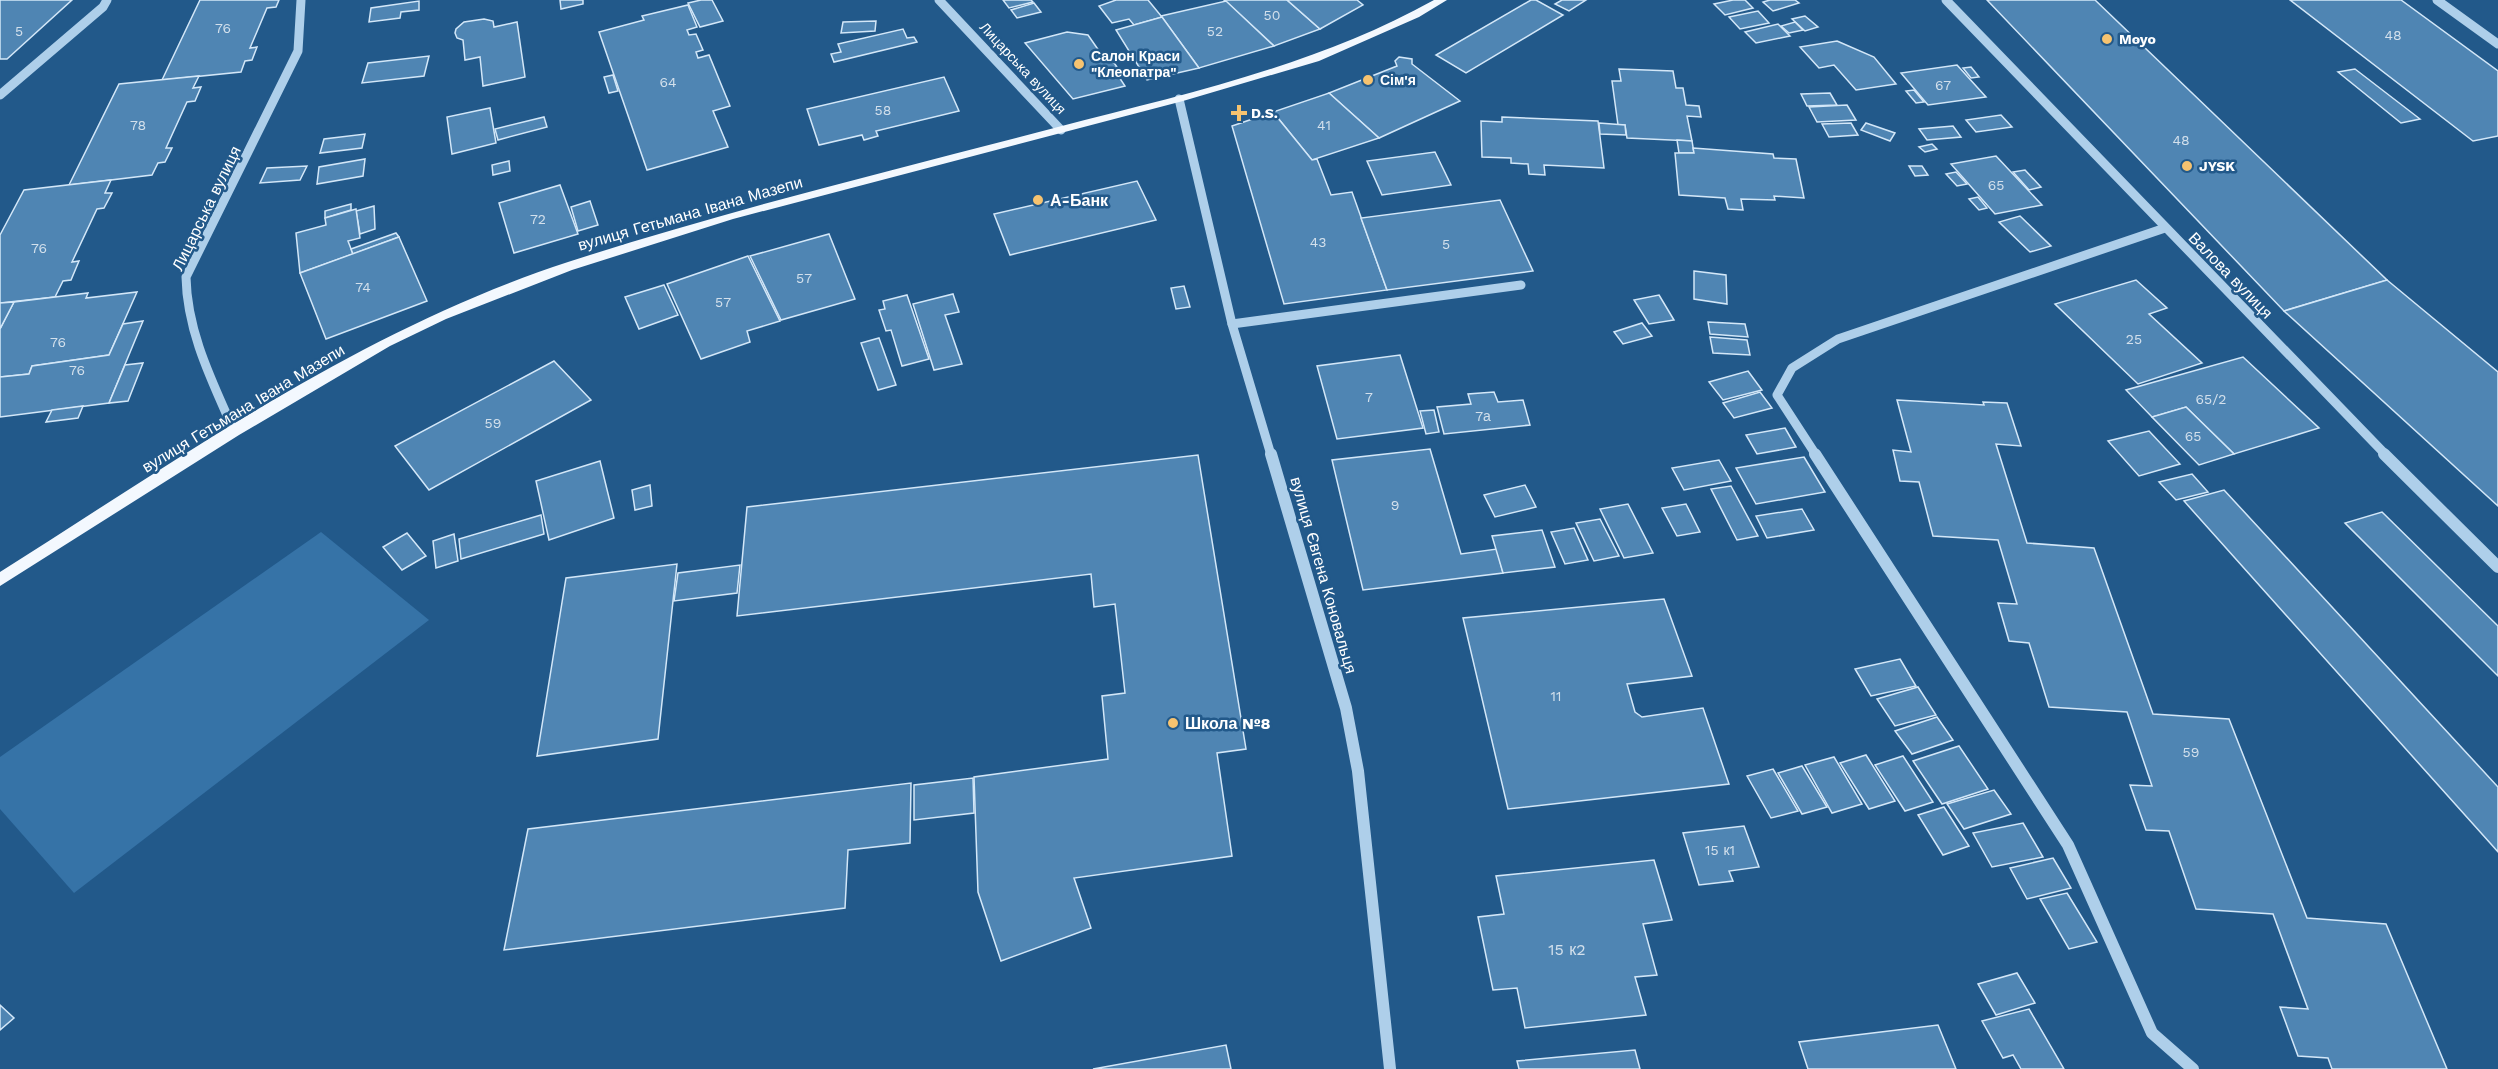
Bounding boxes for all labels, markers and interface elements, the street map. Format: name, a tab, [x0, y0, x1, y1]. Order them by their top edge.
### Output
house number: 50	[1264, 7, 1280, 23]
street label: Лицарська вулиця	[976, 19, 1070, 117]
house number: 76	[215, 20, 231, 36]
house number: 5	[15, 23, 23, 39]
house number: 52	[1207, 23, 1223, 39]
house number: 48	[2384, 27, 2402, 43]
place label: Moyo	[2119, 31, 2156, 47]
marker: Moyo	[2100, 32, 2114, 46]
place label: Салон Краси "Клеопатра"	[1091, 48, 1180, 80]
marker: Салон Краси "Клеопатра"	[1072, 57, 1086, 71]
place label: Сім'я	[1380, 72, 1416, 88]
marker: Сім'я	[1361, 73, 1375, 87]
house number: 64	[659, 74, 677, 90]
house number: 67	[1935, 77, 1951, 93]
house number: 58	[875, 102, 891, 118]
place label: D.S.	[1251, 105, 1278, 121]
marker: D.S.	[1232, 106, 1246, 120]
house number: 78	[130, 117, 146, 133]
house number: 41	[1317, 117, 1331, 133]
house number: 48	[2172, 132, 2190, 148]
street label: Лицарська вулиця	[168, 143, 245, 274]
place label: JYSK	[2199, 158, 2235, 174]
marker: JYSK	[2180, 159, 2194, 173]
street label: вулиця Гетьмана Івана Мазепи	[576, 172, 805, 255]
house number: 65	[1988, 177, 2004, 193]
place label: А-Банк	[1050, 191, 1109, 210]
marker: А-Банк	[1031, 193, 1045, 207]
house number: 72	[530, 211, 546, 227]
street label: Валова вулиця	[2185, 228, 2277, 322]
house number: 43	[1310, 234, 1326, 250]
house number: 5	[1442, 236, 1450, 252]
house number: 76	[31, 240, 47, 256]
house number: 57	[796, 270, 812, 286]
house number: 74	[355, 279, 371, 295]
house number: 57	[715, 294, 731, 310]
house number: 25	[2126, 331, 2142, 347]
house number: 76	[50, 334, 66, 350]
street label: вулиця Гетьмана Івана Мазепи	[139, 340, 348, 477]
house number: 76	[69, 362, 85, 378]
house number: 7	[1365, 389, 1373, 405]
house number: 65/2	[2196, 391, 2226, 407]
house number: 7а	[1475, 408, 1491, 424]
house number: 59	[485, 415, 501, 431]
house number: 65	[2185, 428, 2201, 444]
street label: вулиця Євгена Коновальця	[1286, 475, 1361, 676]
house number: 9	[1391, 497, 1399, 513]
house number: 11	[1551, 688, 1561, 704]
place label: Школа №8	[1185, 714, 1271, 733]
marker: Школа №8	[1166, 716, 1180, 730]
house number: 59	[2183, 744, 2199, 760]
house number: 15 к1	[1705, 842, 1735, 858]
house number: 15 к2	[1548, 940, 1586, 959]

